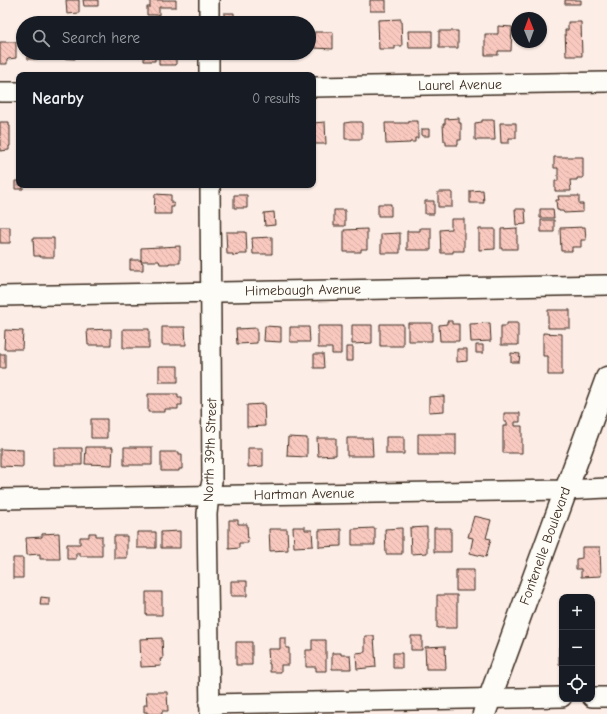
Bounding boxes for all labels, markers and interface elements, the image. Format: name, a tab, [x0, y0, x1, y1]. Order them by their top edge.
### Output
north arrow	[511, 12, 547, 48]
search box	[16, 16, 316, 60]
icon: search	[30, 27, 52, 49]
text: Search here	[62, 29, 140, 47]
street label: Laurel Avenue	[418, 76, 502, 94]
text: Nearby	[32, 89, 83, 108]
text: 0 results	[252, 91, 300, 106]
street label: Himebaugh Avenue	[245, 280, 361, 300]
street label: North 39th Street	[200, 397, 220, 502]
street label: Hartman Avenue	[253, 485, 355, 503]
street label: Fontenelle Boulevard	[516, 485, 574, 607]
map controls	[559, 594, 595, 702]
button: +	[559, 594, 595, 630]
button: −	[559, 630, 595, 666]
button: locate	[559, 666, 595, 702]

